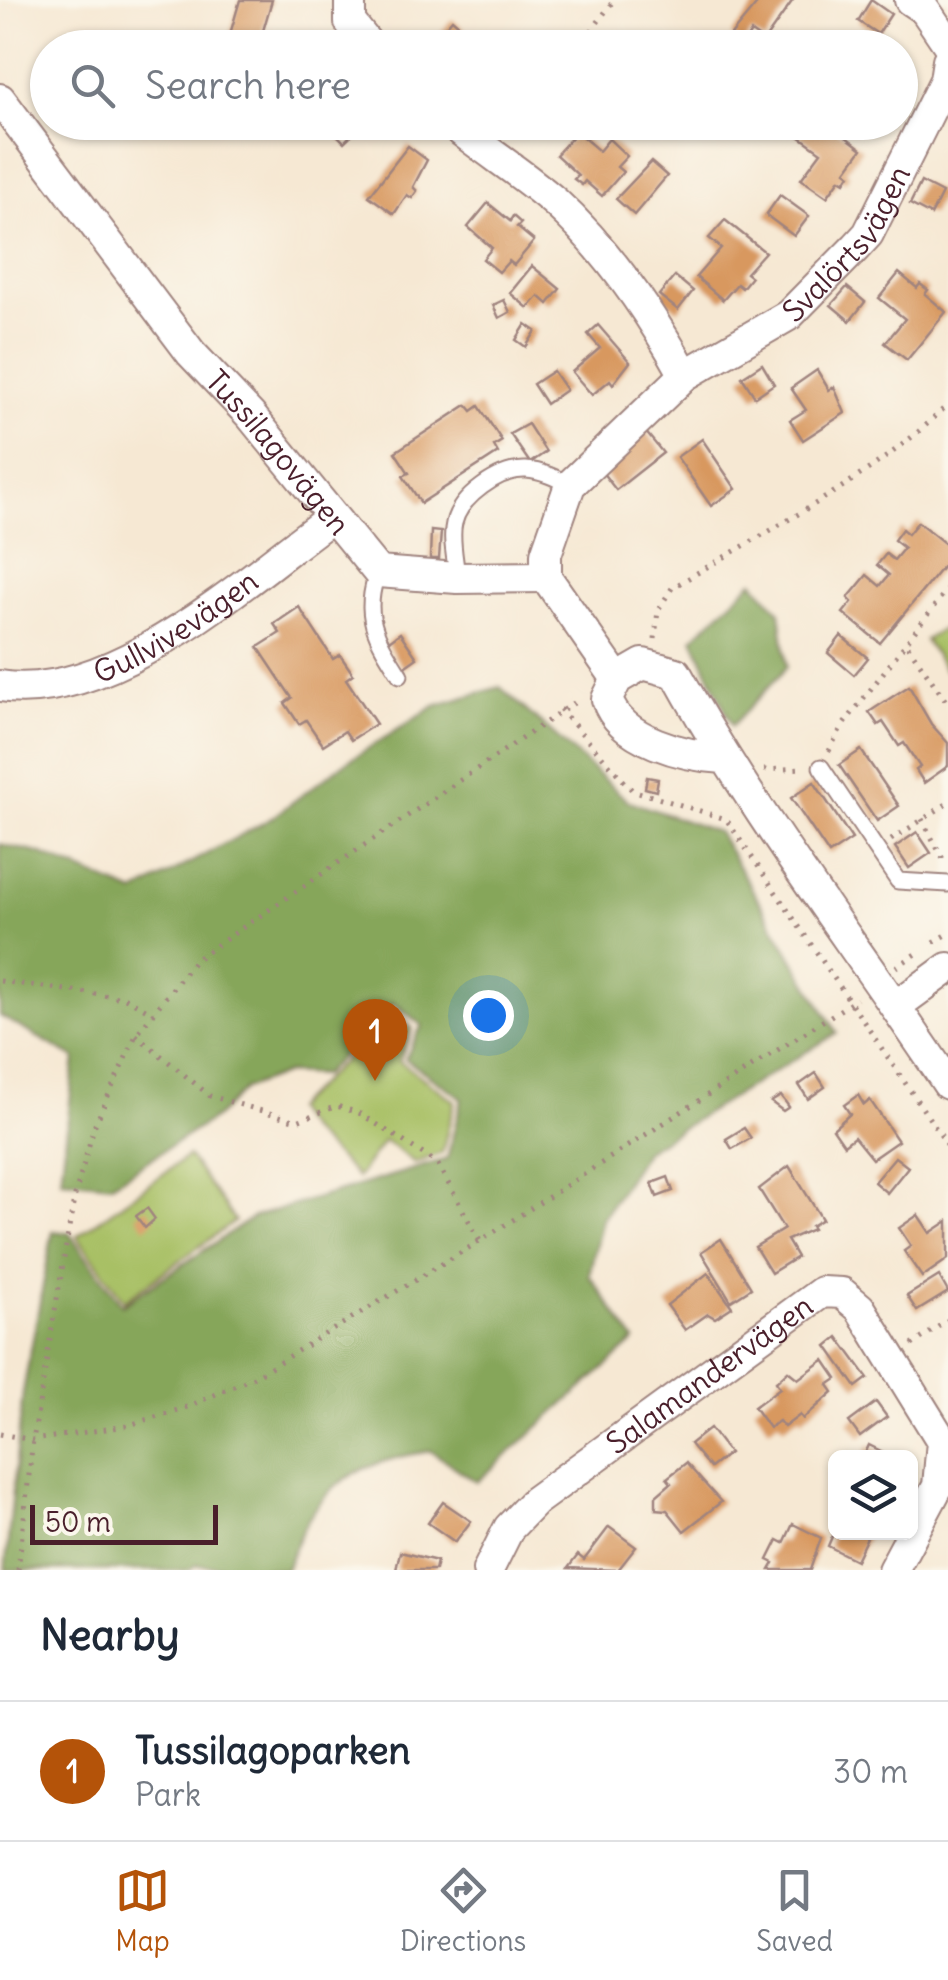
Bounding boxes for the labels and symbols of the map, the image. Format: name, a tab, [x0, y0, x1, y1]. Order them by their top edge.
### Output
street label: Svalörtsvägen	[774, 159, 918, 330]
street label: Tussilagovägen	[198, 362, 359, 542]
street label: Gullvivevägen	[88, 562, 265, 691]
your location	[463, 990, 514, 1041]
pin: 1	[342, 998, 408, 1081]
street label: Salamandervägen	[599, 1286, 820, 1462]
scale bar	[30, 1500, 218, 1544]

